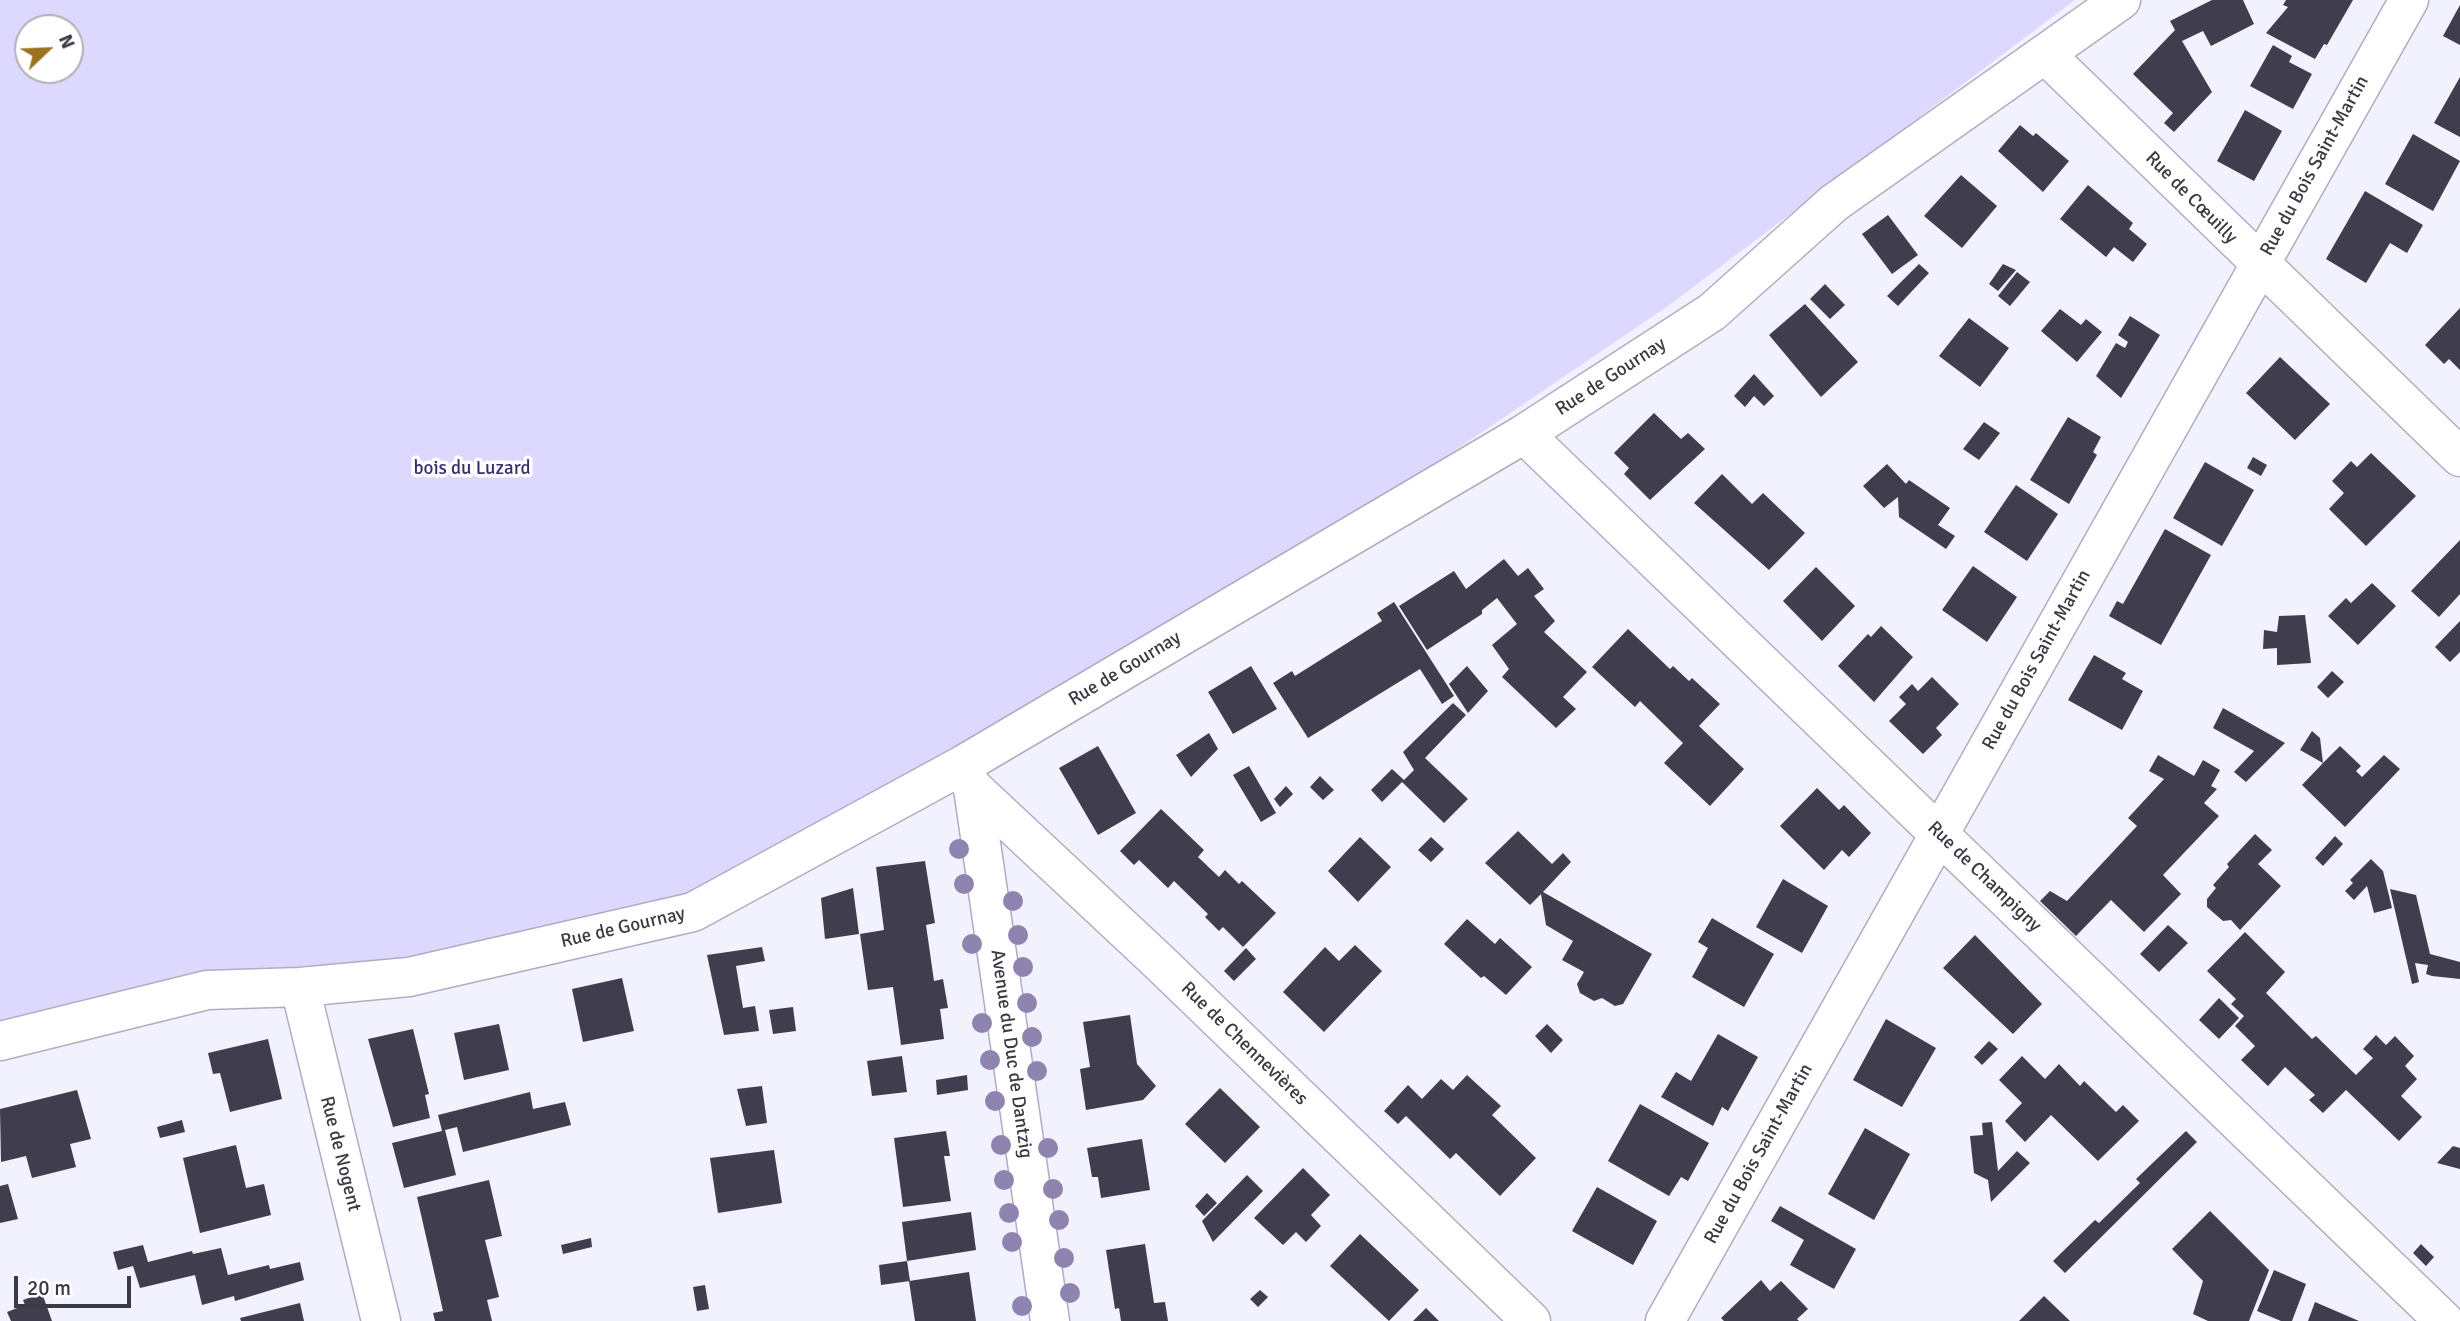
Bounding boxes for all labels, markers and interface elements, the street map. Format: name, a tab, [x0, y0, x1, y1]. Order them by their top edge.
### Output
north arrow	[14, 14, 84, 84]
text: N	[53, 31, 80, 52]
street label: Rue du Bois Saint-Martin	[2256, 72, 2374, 260]
street label: Rue de Cœuilly	[2140, 147, 2242, 249]
street label: Rue de Gournay	[1552, 333, 1670, 421]
park label: bois du Luzard	[413, 458, 531, 480]
street label: Rue du Bois Saint-Martin	[1978, 566, 2096, 754]
street label: Rue de Gournay	[1065, 627, 1185, 711]
street label: Rue de Champigny	[1922, 817, 2046, 937]
street label: Rue de Gournay	[559, 903, 687, 953]
street label: Avenue du Duc de Dantzig	[985, 948, 1037, 1160]
street label: Rue de Chennevières	[1176, 978, 1312, 1110]
street label: Rue du Bois Saint-Martin	[1700, 1060, 1818, 1248]
street label: Rue de Nogent	[315, 1094, 365, 1214]
scale bar	[18, 1262, 135, 1306]
text: 20 m	[27, 1275, 71, 1301]

